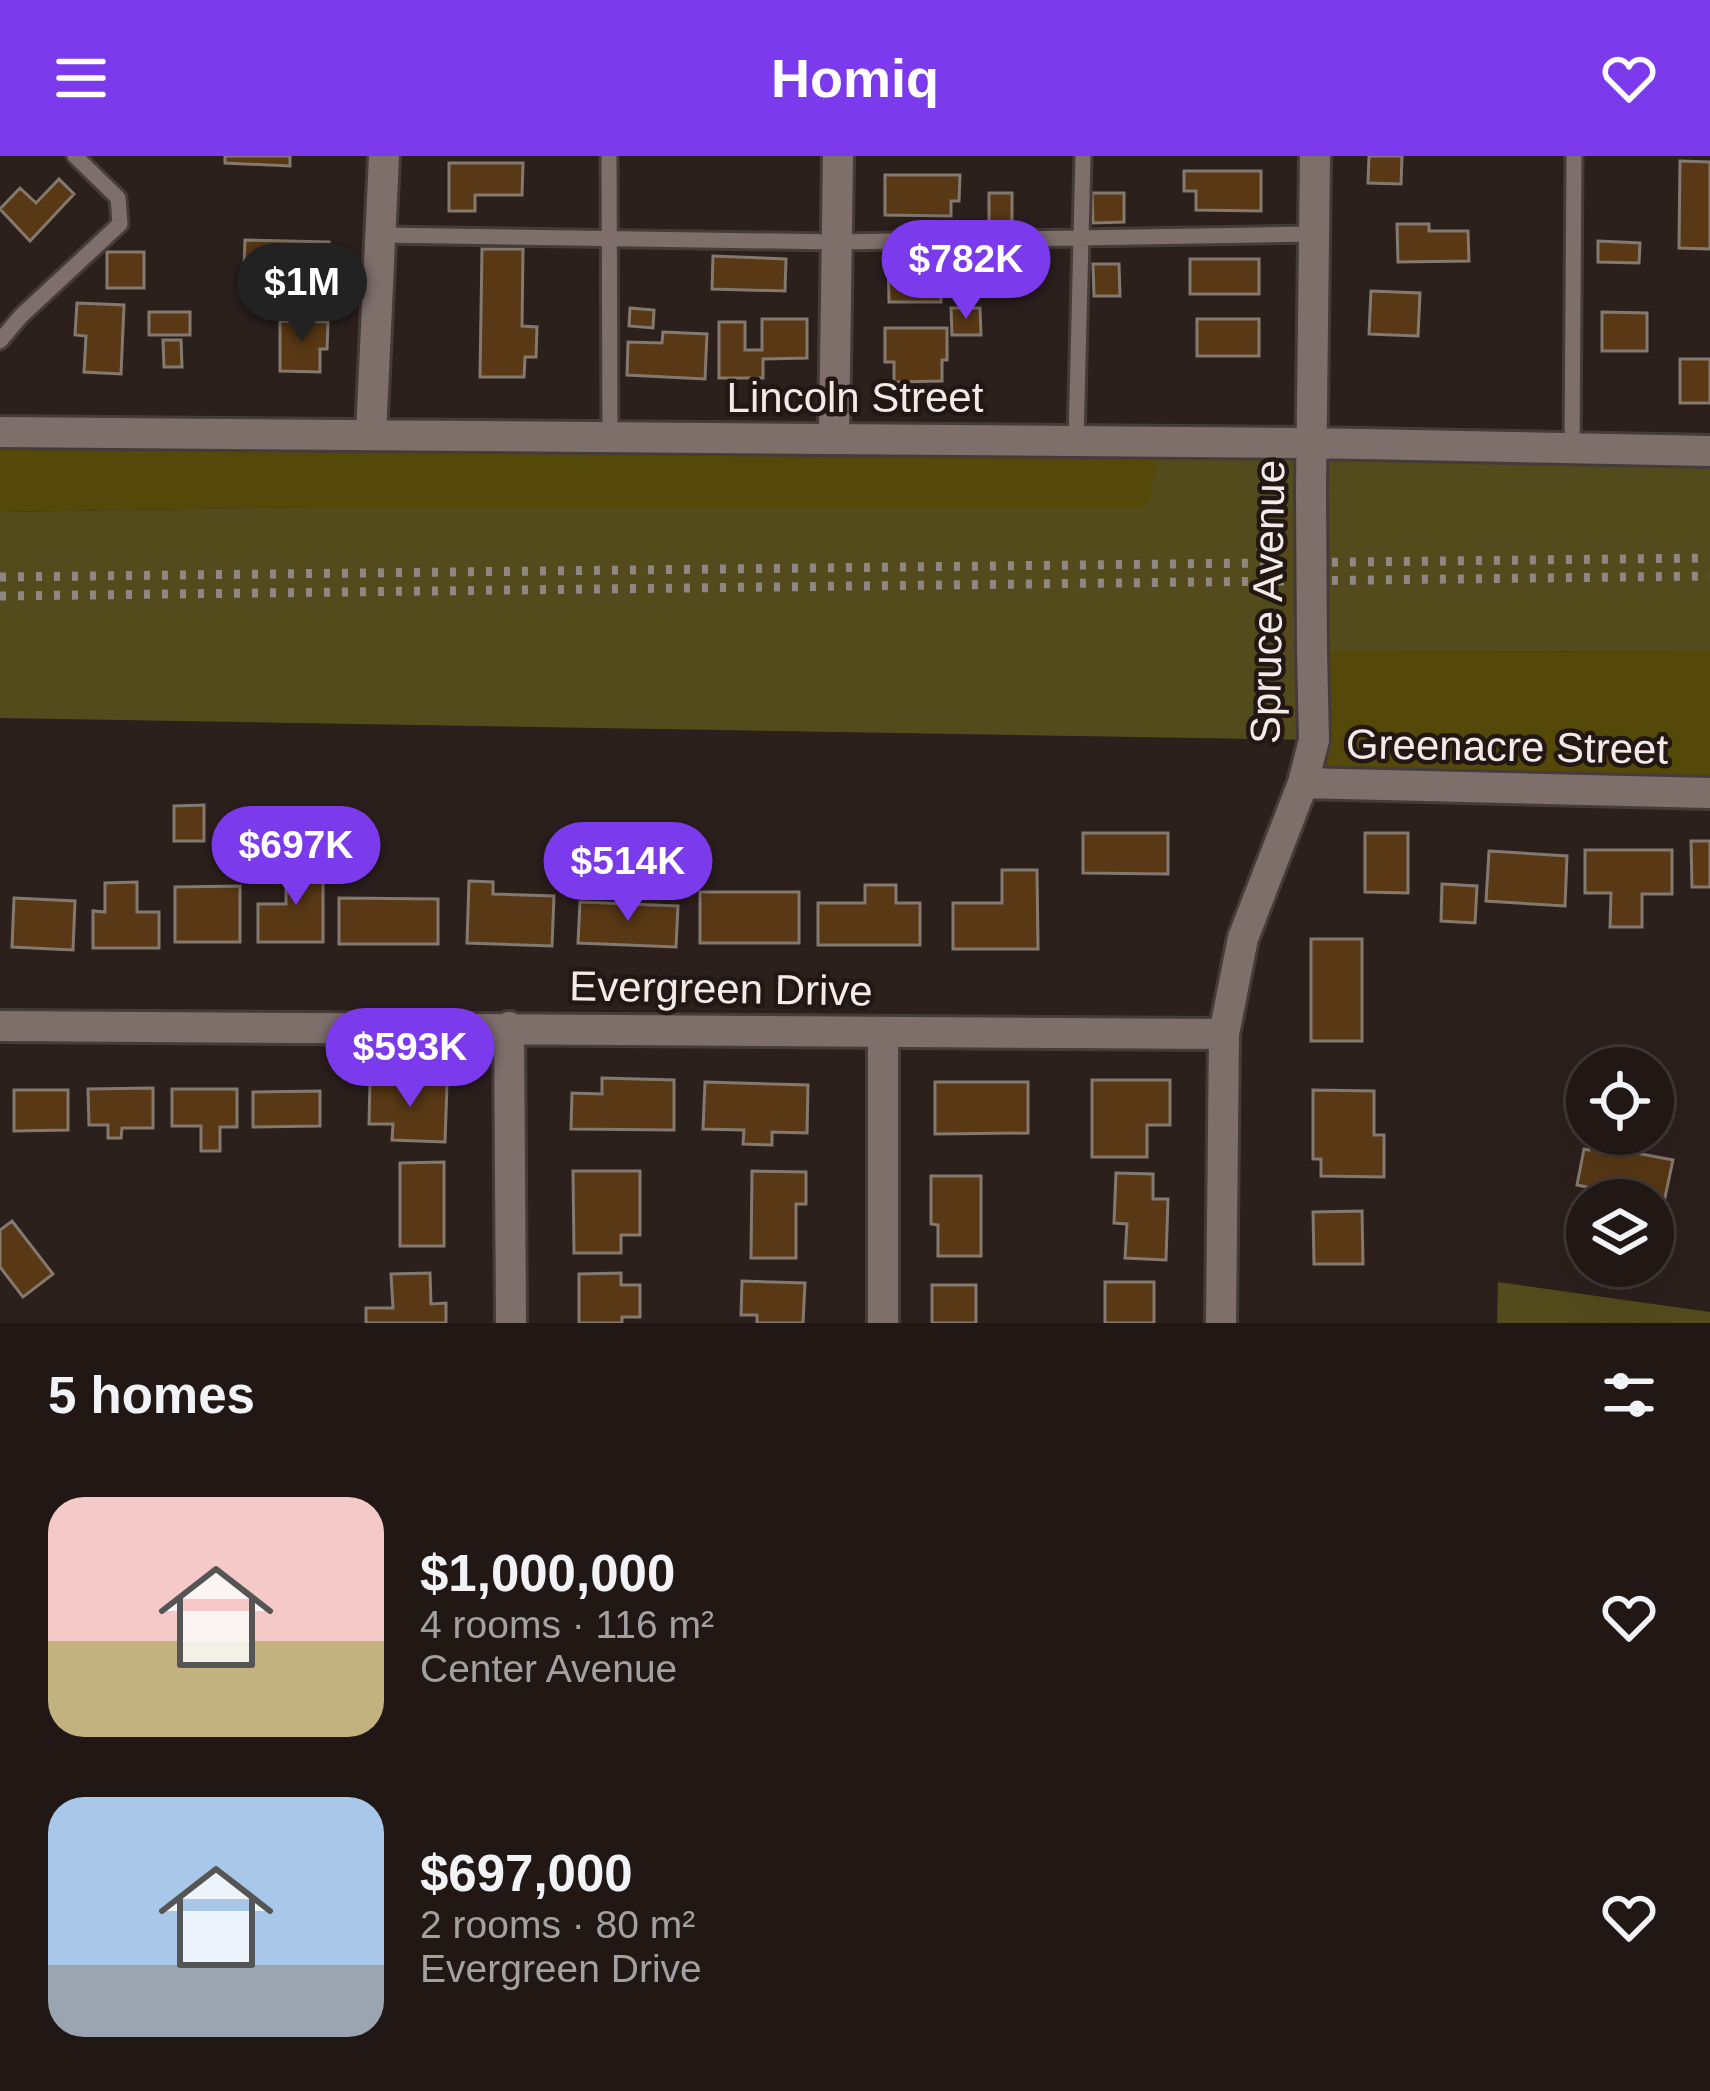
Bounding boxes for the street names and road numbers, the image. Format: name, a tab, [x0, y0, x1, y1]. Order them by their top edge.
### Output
street label: Lincoln Street	[727, 374, 984, 421]
street label: Spruce Avenue	[1242, 460, 1293, 744]
street label: Greenacre Street	[1346, 720, 1669, 773]
street label: Evergreen Drive	[569, 962, 873, 1015]

